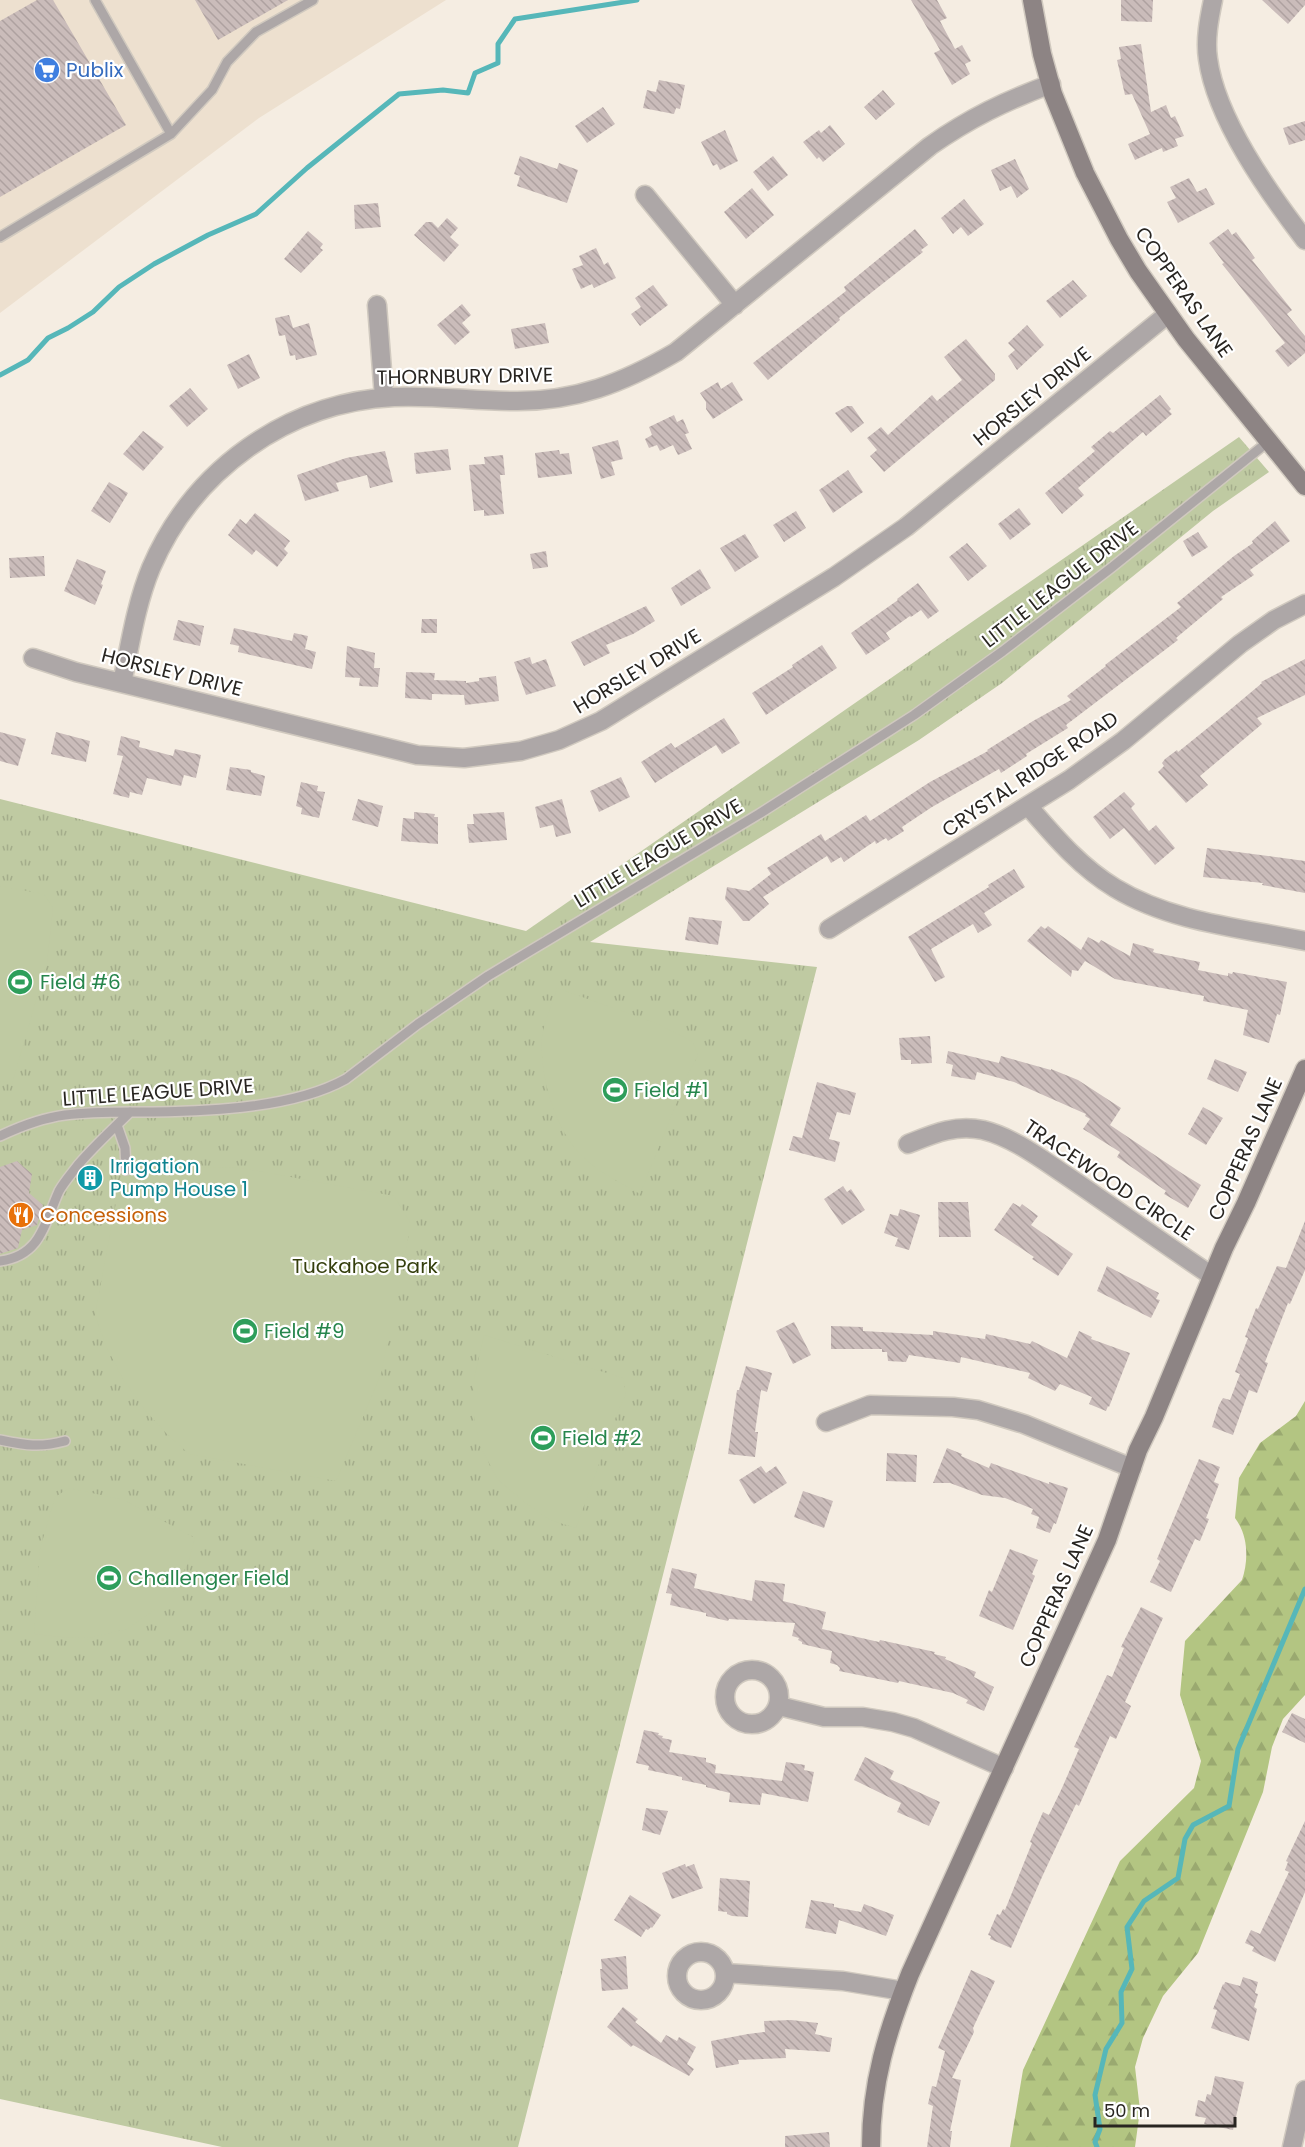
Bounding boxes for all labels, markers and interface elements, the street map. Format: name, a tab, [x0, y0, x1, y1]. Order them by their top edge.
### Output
supermarket icon: Publix	[32, 55, 62, 85]
place label: Publix	[66, 56, 124, 84]
street label: COPPERAS LANE	[1128, 221, 1240, 363]
street label: HORSLEY DRIVE	[967, 340, 1097, 452]
street label: THORNBURY DRIVE	[376, 360, 554, 392]
street label: LITTLE LEAGUE DRIVE	[976, 514, 1144, 654]
street label: HORSLEY DRIVE	[568, 622, 706, 720]
street label: HORSLEY DRIVE	[99, 641, 245, 703]
street label: CRYSTAL RIDGE ROAD	[936, 704, 1124, 844]
street label: LITTLE LEAGUE DRIVE	[569, 792, 747, 914]
sports icon: Field #6	[5, 967, 35, 997]
place label: Field #6	[40, 968, 121, 996]
street label: LITTLE LEAGUE DRIVE	[62, 1071, 254, 1113]
street label: COPPERAS LANE	[1201, 1073, 1289, 1225]
sports icon: Field #1	[600, 1075, 630, 1105]
place label: Field #1	[634, 1076, 708, 1104]
street label: TRACEWOOD CIRCLE	[1018, 1113, 1200, 1247]
place label: Irrigation Pump House 1	[110, 1152, 248, 1203]
building icon: Irrigation Pump House 1	[75, 1163, 105, 1193]
restaurant icon: Concessions	[6, 1200, 36, 1230]
place label: Concessions	[40, 1201, 167, 1229]
park label: Tuckahoe Park	[292, 1252, 439, 1280]
sports icon: Field #9	[230, 1316, 260, 1346]
place label: Field #9	[264, 1317, 345, 1345]
sports icon: Field #2	[528, 1423, 558, 1453]
place label: Field #2	[562, 1424, 641, 1452]
street label: COPPERAS LANE	[1012, 1520, 1100, 1672]
sports icon: Challenger Field	[94, 1563, 124, 1593]
place label: Challenger Field	[128, 1564, 289, 1592]
scale bar	[1095, 2090, 1234, 2128]
text: 50 m	[1104, 2098, 1150, 2123]

